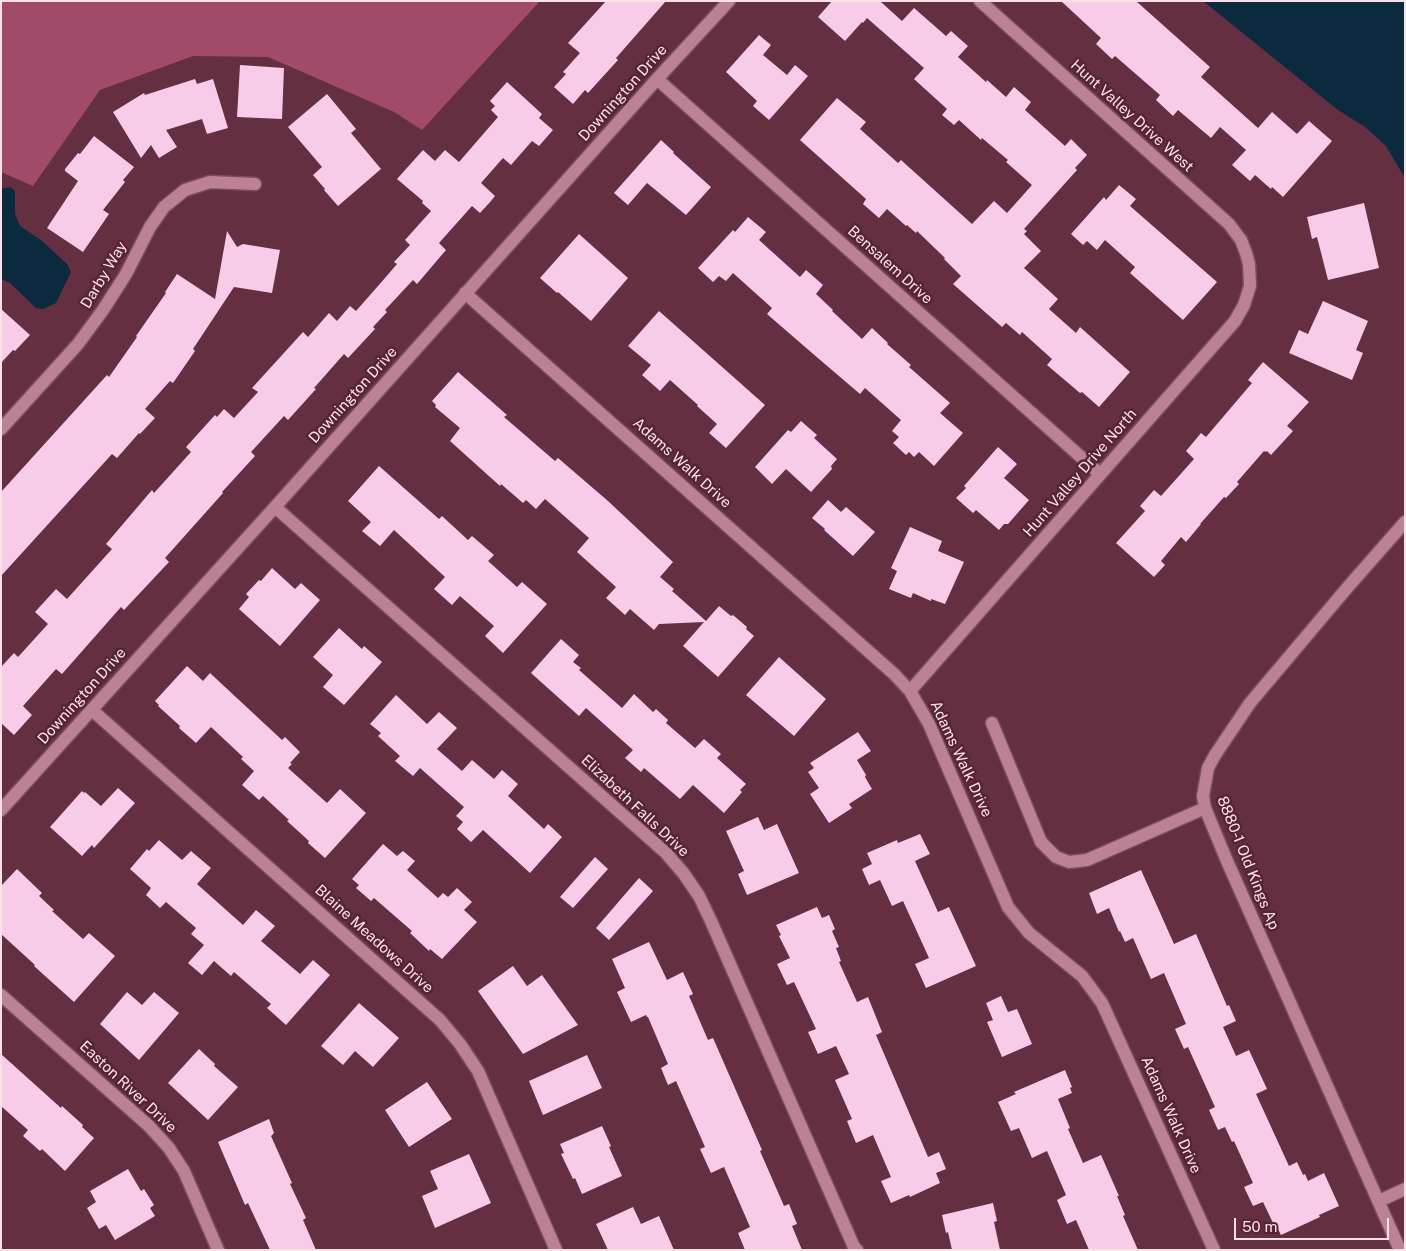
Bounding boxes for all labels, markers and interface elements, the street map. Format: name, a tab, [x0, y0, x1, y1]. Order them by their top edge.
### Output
street label: Downington Drive	[575, 41, 671, 145]
street label: Hunt Valley Drive West	[1067, 56, 1197, 176]
street label: Bensalem Drive	[844, 222, 936, 308]
street label: Darby Way	[77, 238, 131, 312]
street label: Downington Drive	[305, 343, 401, 447]
street label: Hunt Valley Drive North	[1019, 405, 1141, 541]
street label: Adams Walk Drive	[629, 414, 735, 512]
street label: Downington Drive	[34, 644, 130, 748]
street label: Adams Walk Drive	[926, 698, 996, 820]
street label: Elizabeth Falls Drive	[577, 751, 693, 861]
street label: 8880-1 Old Kings Ap	[1213, 794, 1283, 932]
street label: Blaine Meadows Drive	[311, 881, 437, 997]
street label: Easton River Drive	[76, 1037, 180, 1137]
street label: Adams Walk Drive	[1137, 1054, 1205, 1176]
scale bar	[1236, 1208, 1391, 1240]
text: 50 m	[1242, 1218, 1277, 1235]

